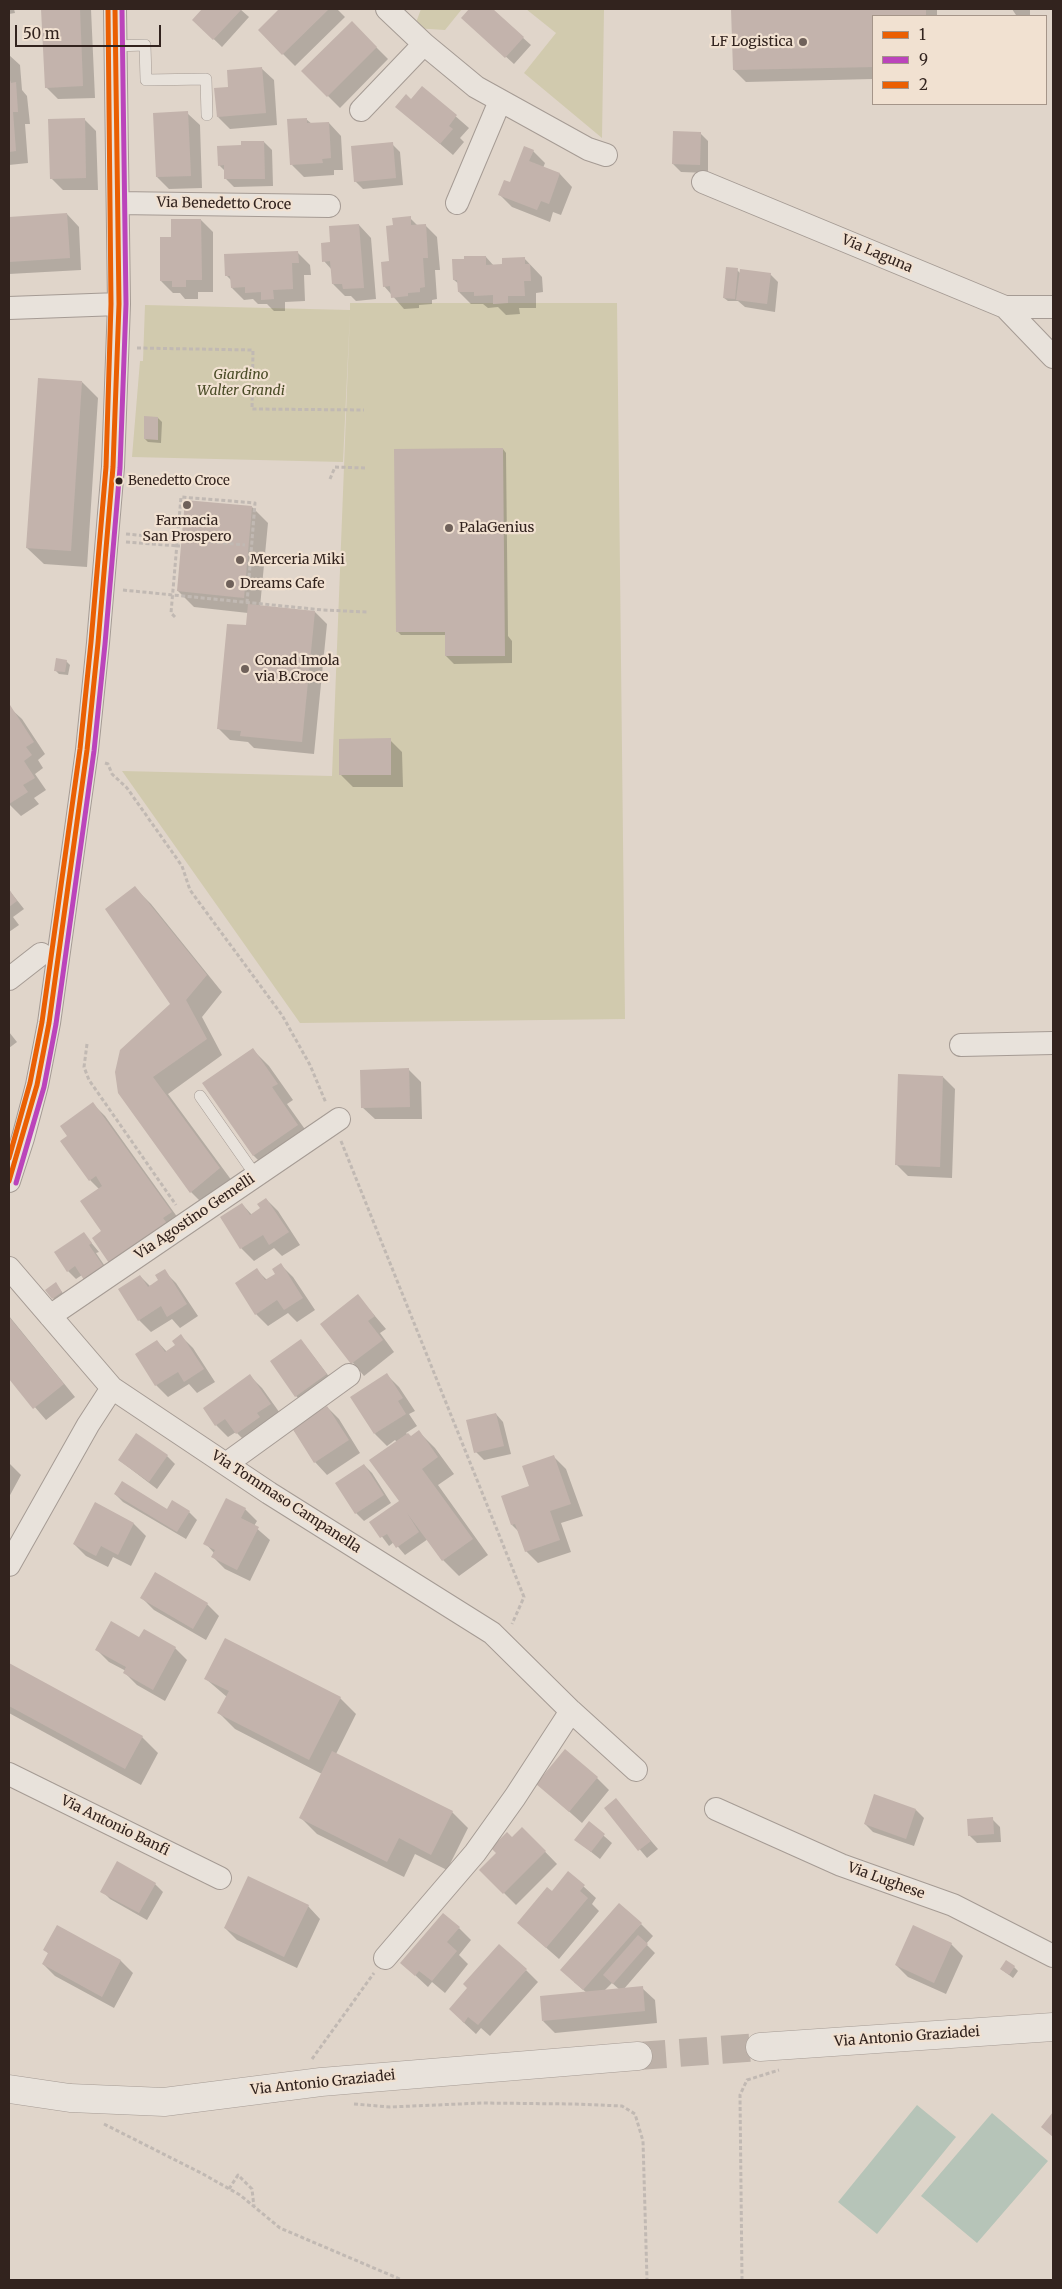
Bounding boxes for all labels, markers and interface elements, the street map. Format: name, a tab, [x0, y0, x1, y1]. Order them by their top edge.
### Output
scale bar	[18, 15, 164, 47]
legend	[872, 15, 1047, 105]
text: 50 m	[23, 24, 60, 43]
text: 1	[919, 25, 926, 44]
place label: LF Logistica	[711, 34, 793, 50]
marker: LF Logistica	[797, 36, 809, 48]
text: 9	[919, 50, 928, 69]
text: 2	[919, 75, 928, 94]
street label: Via Benedetto Croce	[157, 194, 291, 214]
street label: Via Laguna	[839, 232, 915, 276]
park label: Giardino Walter Grandi	[197, 367, 285, 400]
place label: Benedetto Croce	[128, 473, 230, 489]
marker: Benedetto Croce	[114, 476, 124, 486]
marker: Farmacia San Prospero	[181, 499, 193, 511]
place label: Farmacia San Prospero	[143, 513, 231, 546]
place label: PalaGenius	[459, 520, 534, 536]
marker: PalaGenius	[443, 522, 455, 534]
place label: Merceria Miki	[250, 552, 345, 568]
marker: Merceria Miki	[234, 554, 246, 566]
place label: Dreams Cafe	[240, 576, 325, 592]
marker: Dreams Cafe	[224, 578, 236, 590]
place label: Conad Imola via B.Croce	[255, 653, 340, 686]
marker: Conad Imola via B.Croce	[239, 663, 251, 675]
street label: Via Agostino Gemelli	[132, 1171, 258, 1263]
street label: Via Tommaso Campanella	[208, 1447, 364, 1557]
street label: Via Antonio Banfi	[58, 1792, 172, 1860]
street label: Via Lughese	[845, 1859, 927, 1903]
street label: Via Antonio Graziadei	[834, 2024, 980, 2050]
street label: Via Antonio Graziadei	[250, 2067, 396, 2099]

